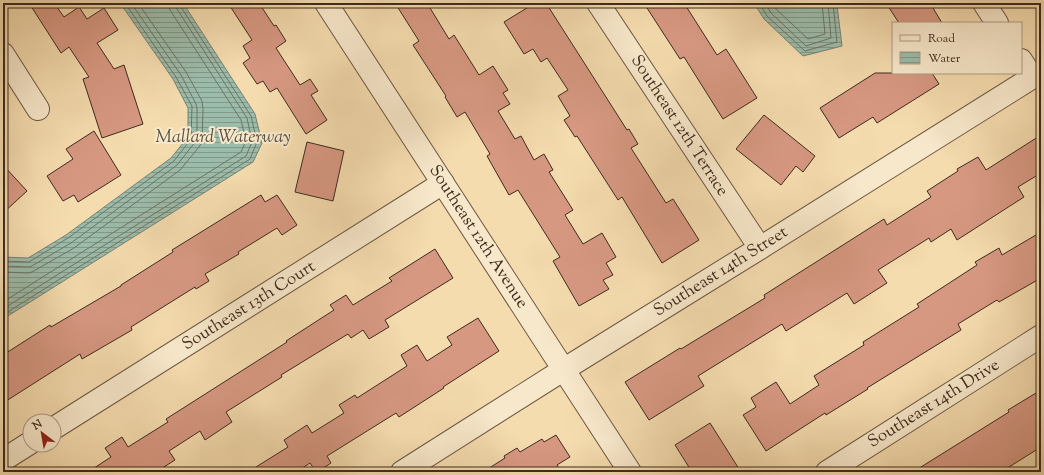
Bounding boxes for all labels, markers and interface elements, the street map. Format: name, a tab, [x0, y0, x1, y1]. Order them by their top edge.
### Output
legend	[892, 22, 1022, 74]
text: Road	[928, 30, 955, 48]
text: Water	[928, 50, 961, 68]
street label: Southeast 12th Terrace	[624, 51, 734, 201]
water label: Mallard Waterway	[155, 125, 291, 151]
street label: Southeast 12th Avenue	[423, 161, 533, 313]
street label: Southeast 14th Street	[649, 221, 793, 323]
street label: Southeast 13th Court	[178, 255, 320, 357]
street label: Southeast 14th Drive	[864, 354, 1005, 454]
north arrow	[22, 413, 62, 453]
text: N	[29, 416, 45, 435]

